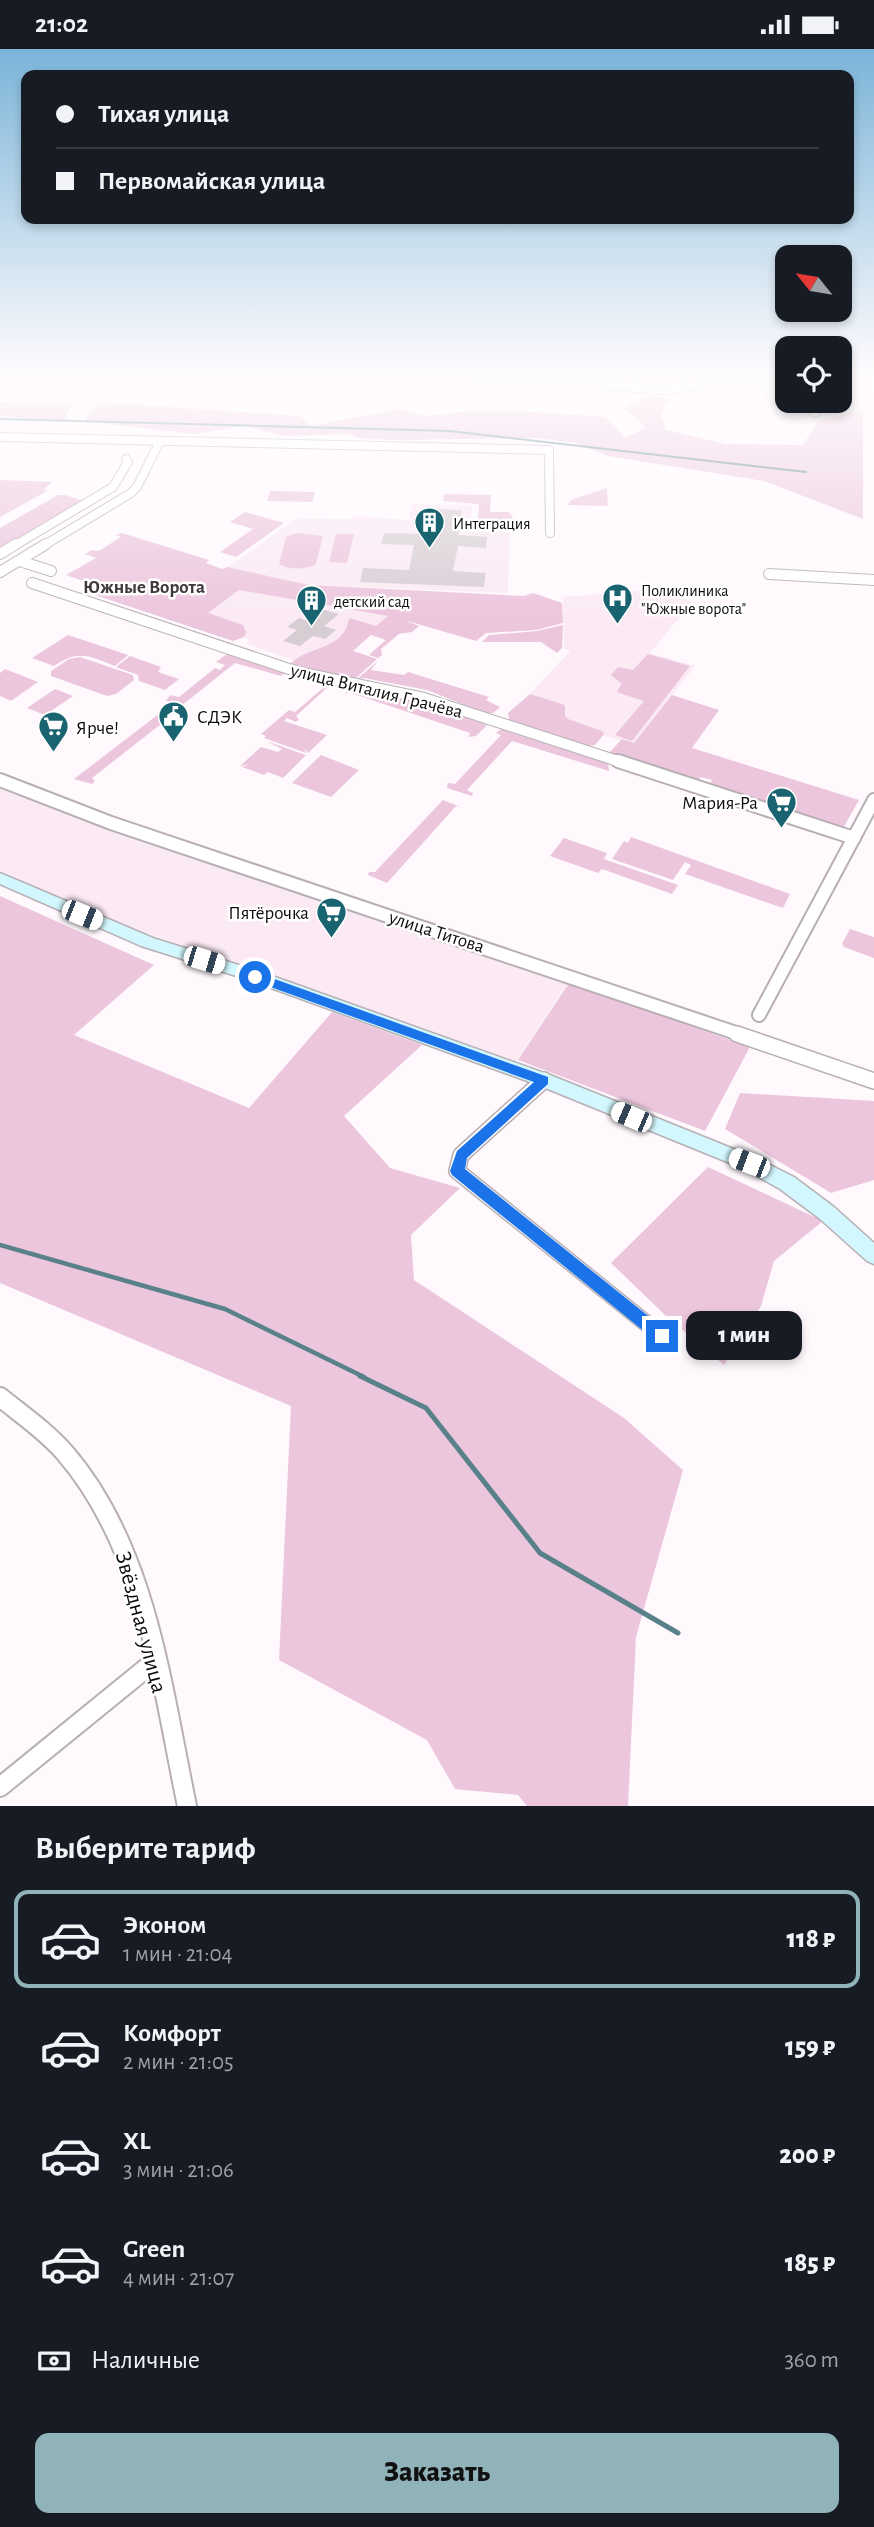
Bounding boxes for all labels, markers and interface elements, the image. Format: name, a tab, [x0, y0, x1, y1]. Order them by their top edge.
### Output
text: 21:02	[35, 11, 88, 37]
text: Тихая улица	[98, 101, 229, 127]
text: Первомайская улица	[98, 168, 325, 194]
north arrow	[775, 245, 852, 322]
map controls	[775, 245, 852, 413]
button: locate	[775, 336, 852, 413]
building icon: Интеграция	[413, 506, 447, 550]
place label: Интеграция	[453, 516, 531, 532]
district label: Южные Ворота	[83, 578, 205, 597]
hospital icon: Поликлиника "Южные ворота"	[601, 582, 635, 626]
place label: Поликлиника "Южные ворота"	[641, 583, 746, 617]
building icon: детский сад	[294, 584, 328, 628]
place label: детский сад	[334, 594, 410, 610]
street label: улица Виталия Грачёва	[288, 661, 465, 722]
public building icon: СДЭК	[157, 699, 191, 743]
place label: СДЭК	[197, 708, 242, 727]
supermarket icon: Ярче!	[36, 710, 70, 754]
place label: Ярче!	[76, 719, 119, 738]
supermarket icon: Мария-Ра	[764, 785, 798, 829]
place label: Мария-Ра	[682, 794, 758, 813]
supermarket icon: Пятёрочка	[315, 895, 349, 939]
car	[59, 897, 106, 933]
place label: Пятёрочка	[228, 904, 309, 923]
street label: улица Титова	[386, 908, 487, 957]
car	[181, 944, 228, 976]
route start	[239, 961, 271, 993]
car	[608, 1099, 655, 1135]
car	[726, 1146, 773, 1180]
callout: 1 мин	[686, 1311, 802, 1361]
route end	[646, 1320, 678, 1352]
text: 1 мин	[718, 1324, 770, 1347]
street label: Звёздная улица	[111, 1549, 170, 1696]
text: Выберите тариф	[35, 1832, 256, 1864]
icon: car	[39, 1908, 102, 1971]
text: Эконом	[123, 1912, 206, 1938]
text: 118 ₽	[787, 1926, 835, 1952]
text: 1 мин · 21:04	[123, 1943, 233, 1966]
icon: car	[39, 2016, 102, 2079]
text: Комфорт	[123, 2020, 221, 2046]
text: 159 ₽	[785, 2034, 835, 2060]
text: 2 мин · 21:05	[123, 2051, 234, 2074]
icon: car	[39, 2124, 102, 2187]
text: XL	[123, 2128, 150, 2154]
text: 200 ₽	[779, 2142, 835, 2168]
text: 3 мин · 21:06	[123, 2159, 234, 2182]
icon: car	[39, 2232, 102, 2295]
text: Green	[123, 2236, 185, 2262]
text: 185 ₽	[785, 2250, 835, 2276]
text: 4 мин · 21:07	[123, 2267, 234, 2290]
icon: cash	[35, 2342, 73, 2380]
text: Наличные	[91, 2347, 200, 2373]
text: 360 m	[784, 2349, 839, 2372]
button: Заказать	[35, 2433, 839, 2513]

